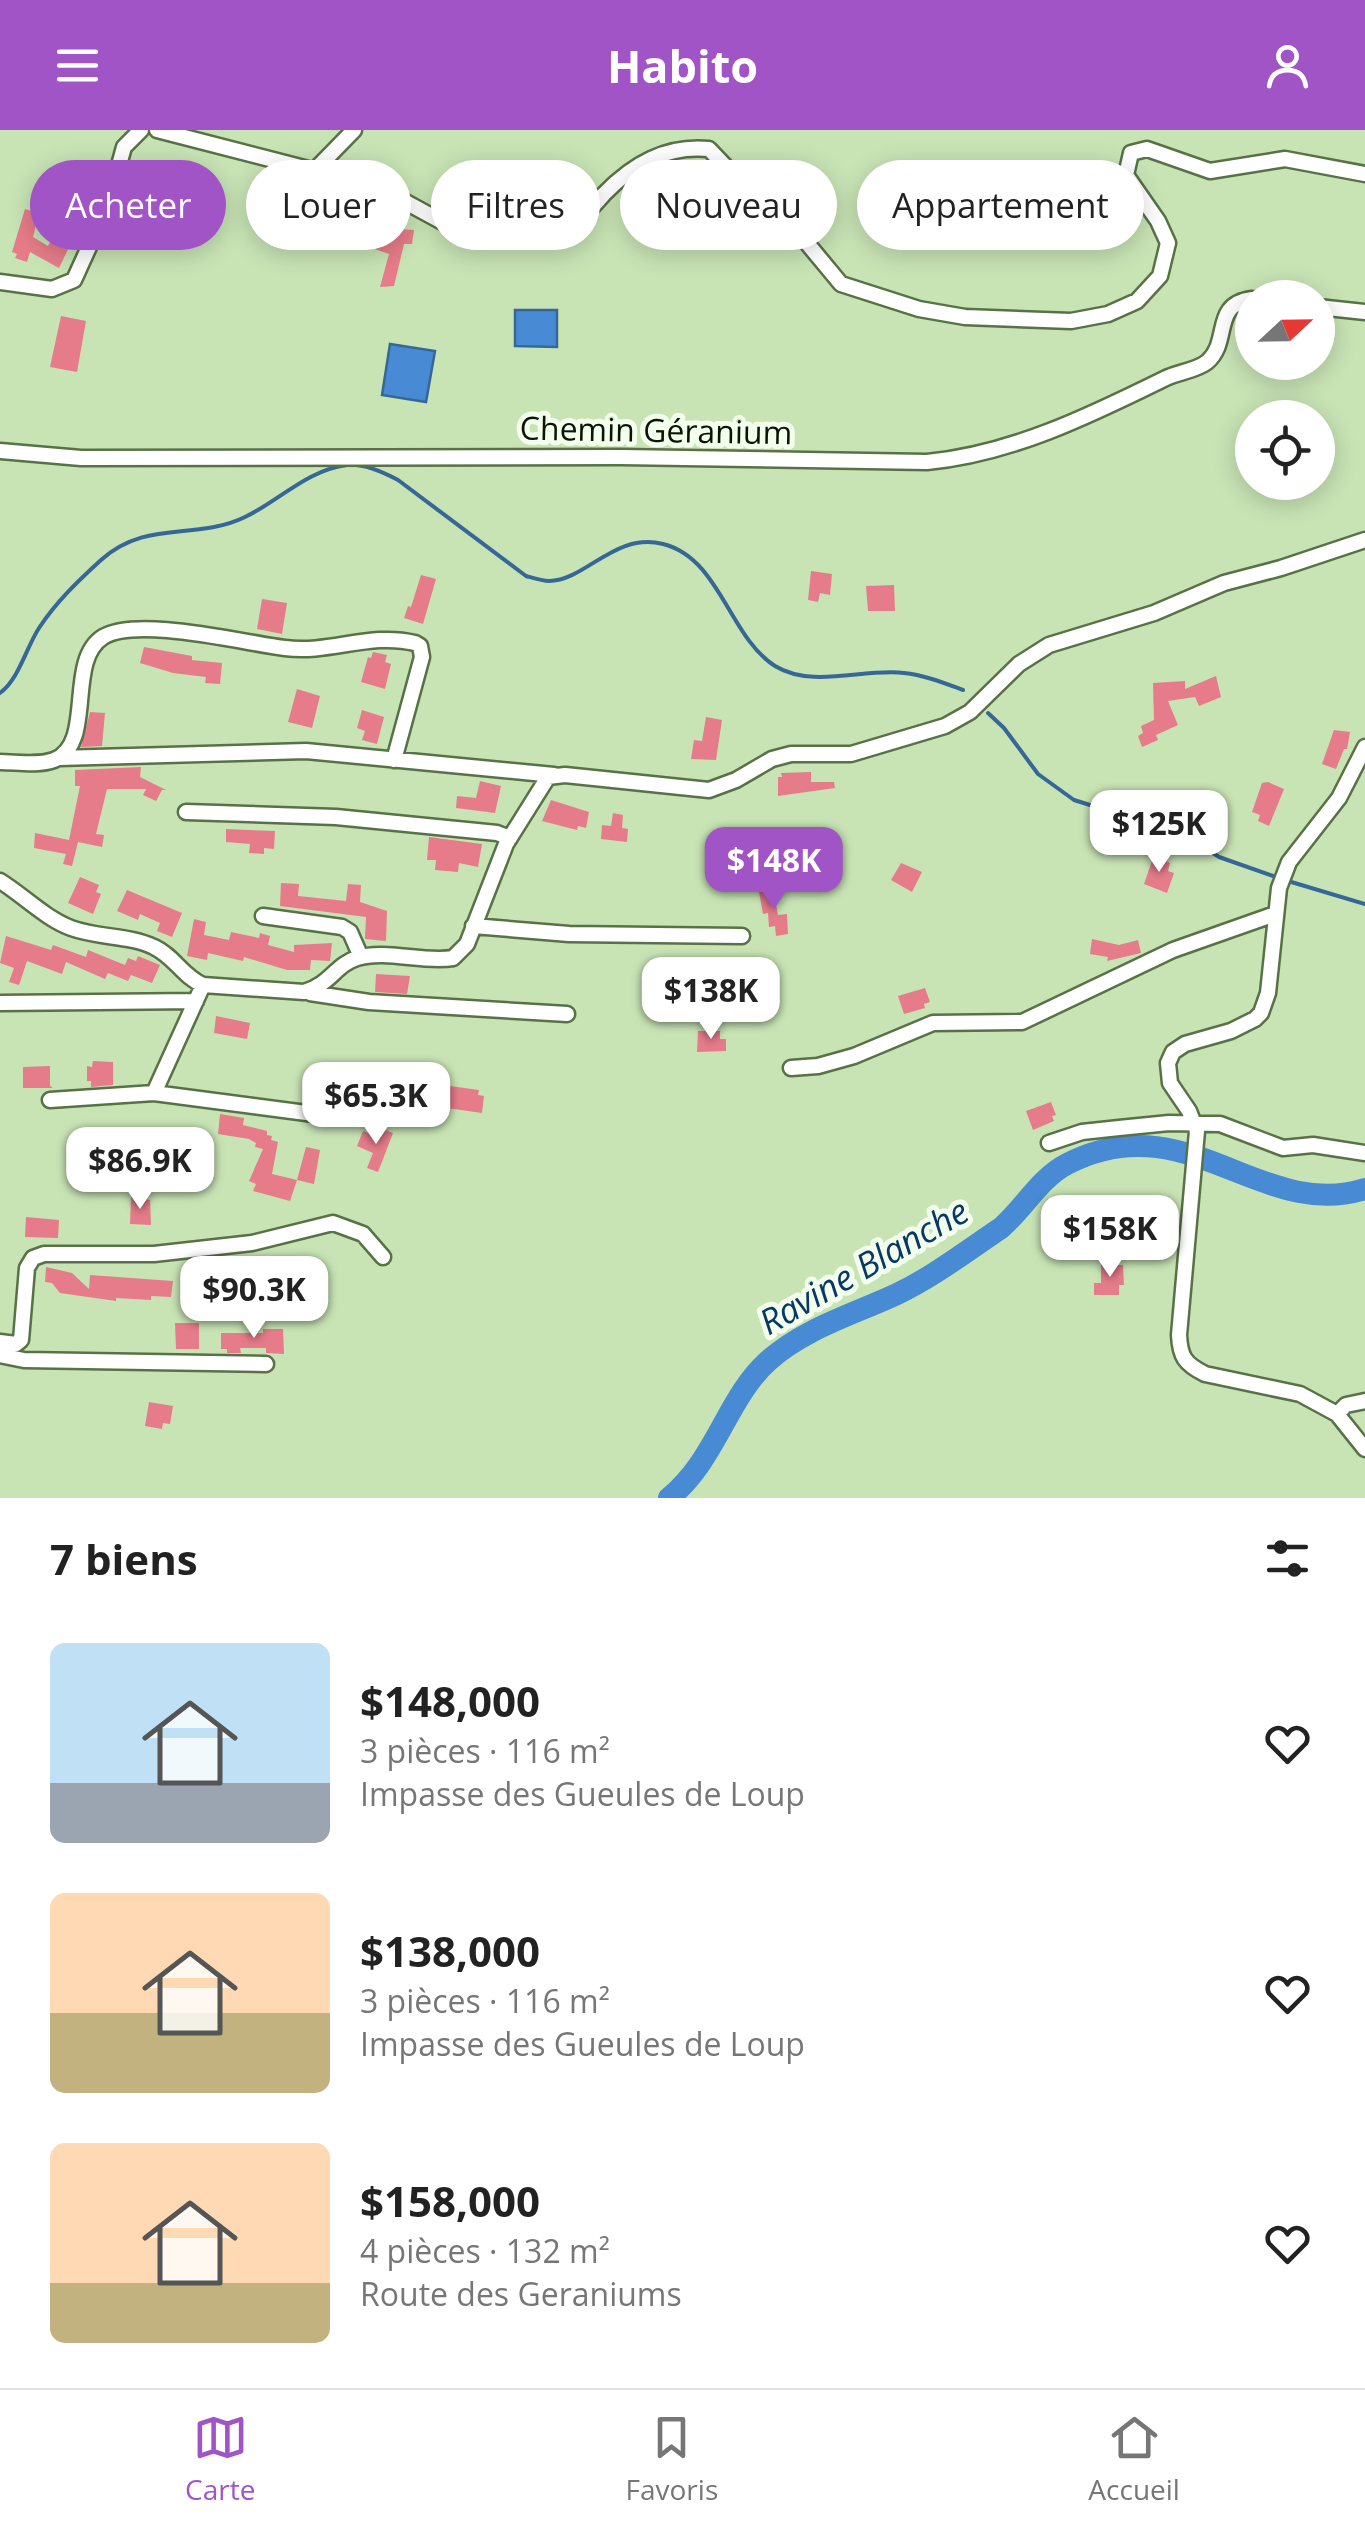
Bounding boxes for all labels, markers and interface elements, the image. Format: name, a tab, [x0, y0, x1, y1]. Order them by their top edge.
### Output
text: Habito	[607, 35, 758, 96]
icon: menu	[50, 38, 105, 93]
icon: person	[1260, 38, 1315, 93]
chip: Acheter	[30, 160, 226, 250]
chip: Louer	[246, 160, 411, 250]
chip: Filtres	[431, 160, 600, 250]
chip: Nouveau	[620, 160, 837, 250]
chip: Appartement	[857, 160, 1144, 250]
north arrow	[1235, 280, 1335, 380]
map controls	[1235, 280, 1335, 500]
button: locate	[1235, 400, 1335, 500]
street label: Chemin Géranium	[519, 406, 793, 453]
pin: $125K	[1089, 790, 1229, 875]
text: $125K	[1112, 801, 1206, 844]
pin: $148K	[704, 827, 844, 912]
text: $148K	[727, 838, 821, 881]
pin: $138K	[641, 957, 781, 1042]
text: $138K	[664, 968, 758, 1011]
pin: $65.3K	[295, 1062, 457, 1147]
text: $65.3K	[324, 1073, 428, 1116]
pin: $86.9K	[59, 1127, 221, 1212]
text: $86.9K	[88, 1138, 192, 1181]
water label: Ravine Blanche	[750, 1187, 977, 1345]
pin: $158K	[1040, 1195, 1180, 1280]
text: $158K	[1063, 1206, 1157, 1249]
pin: $90.3K	[173, 1256, 335, 1341]
text: $90.3K	[202, 1267, 306, 1310]
text: 7 biens	[50, 1530, 198, 1587]
icon: filters	[1260, 1531, 1315, 1586]
text: $148,000	[360, 1672, 540, 1729]
icon: home	[130, 1683, 250, 1803]
icon: heart	[1260, 1716, 1315, 1771]
text: 3 pièces · 116 m²	[360, 1729, 610, 1772]
text: Impasse des Gueules de Loup	[360, 1772, 805, 1815]
text: $138,000	[360, 1922, 540, 1979]
icon: home	[130, 1933, 250, 2053]
icon: heart	[1260, 1966, 1315, 2021]
text: 3 pièces · 116 m²	[360, 1979, 610, 2022]
text: Impasse des Gueules de Loup	[360, 2022, 805, 2065]
text: $158,000	[360, 2172, 540, 2229]
icon: home	[130, 2183, 250, 2303]
icon: heart	[1260, 2216, 1315, 2271]
text: 4 pièces · 132 m²	[360, 2229, 610, 2272]
text: Route des Geraniums	[360, 2272, 682, 2315]
tab: Carte	[185, 2410, 255, 2508]
tab: Favoris	[626, 2410, 718, 2508]
tab: Accueil	[1088, 2410, 1180, 2508]

